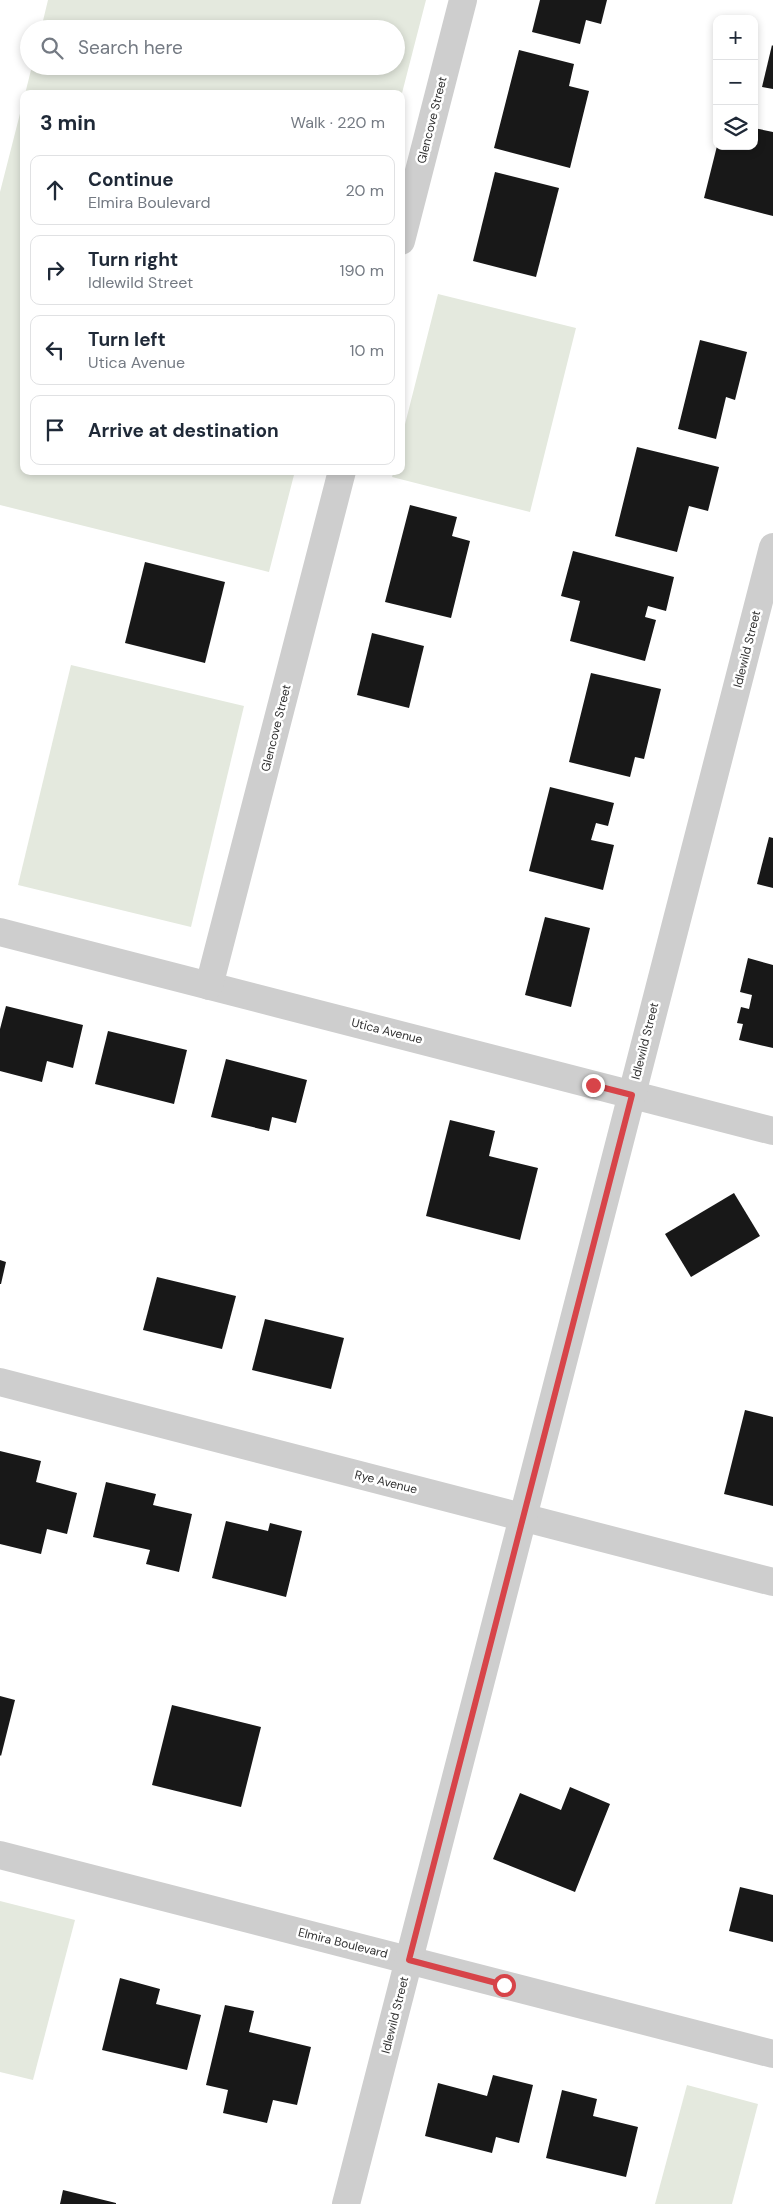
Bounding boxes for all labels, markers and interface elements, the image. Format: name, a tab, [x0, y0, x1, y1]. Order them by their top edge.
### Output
map controls	[713, 15, 758, 150]
button: +	[713, 15, 758, 60]
search box	[20, 20, 405, 75]
icon: search	[38, 34, 66, 62]
text: Search here	[78, 35, 183, 60]
button: −	[713, 60, 758, 105]
street label: Glencove Street	[413, 75, 451, 165]
button: layers	[713, 105, 758, 150]
text: 3 min	[40, 109, 96, 137]
text: Walk · 220 m	[291, 112, 385, 133]
text: Continue	[88, 167, 174, 192]
icon: ahead	[41, 176, 69, 204]
text: 20 m	[345, 180, 384, 201]
text: Elmira Boulevard	[88, 192, 211, 213]
text: Turn right	[88, 247, 178, 272]
icon: right	[41, 256, 69, 284]
text: 190 m	[340, 260, 384, 281]
text: Idlewild Street	[88, 272, 193, 293]
text: Turn left	[88, 327, 166, 352]
icon: left	[41, 336, 69, 364]
text: 10 m	[350, 340, 384, 361]
text: Utica Avenue	[88, 352, 185, 373]
icon: arrive	[41, 416, 69, 444]
text: Arrive at destination	[88, 418, 279, 443]
street label: Idlewild Street	[730, 608, 764, 689]
street label: Glencove Street	[257, 683, 295, 773]
street label: Idlewild Street	[628, 1000, 662, 1081]
street label: Utica Avenue	[350, 1014, 424, 1048]
route end	[582, 1074, 605, 1097]
street label: Rye Avenue	[353, 1466, 419, 1498]
street label: Elmira Boulevard	[296, 1924, 390, 1962]
street label: Idlewild Street	[378, 1974, 412, 2055]
route start	[493, 1974, 516, 1997]

